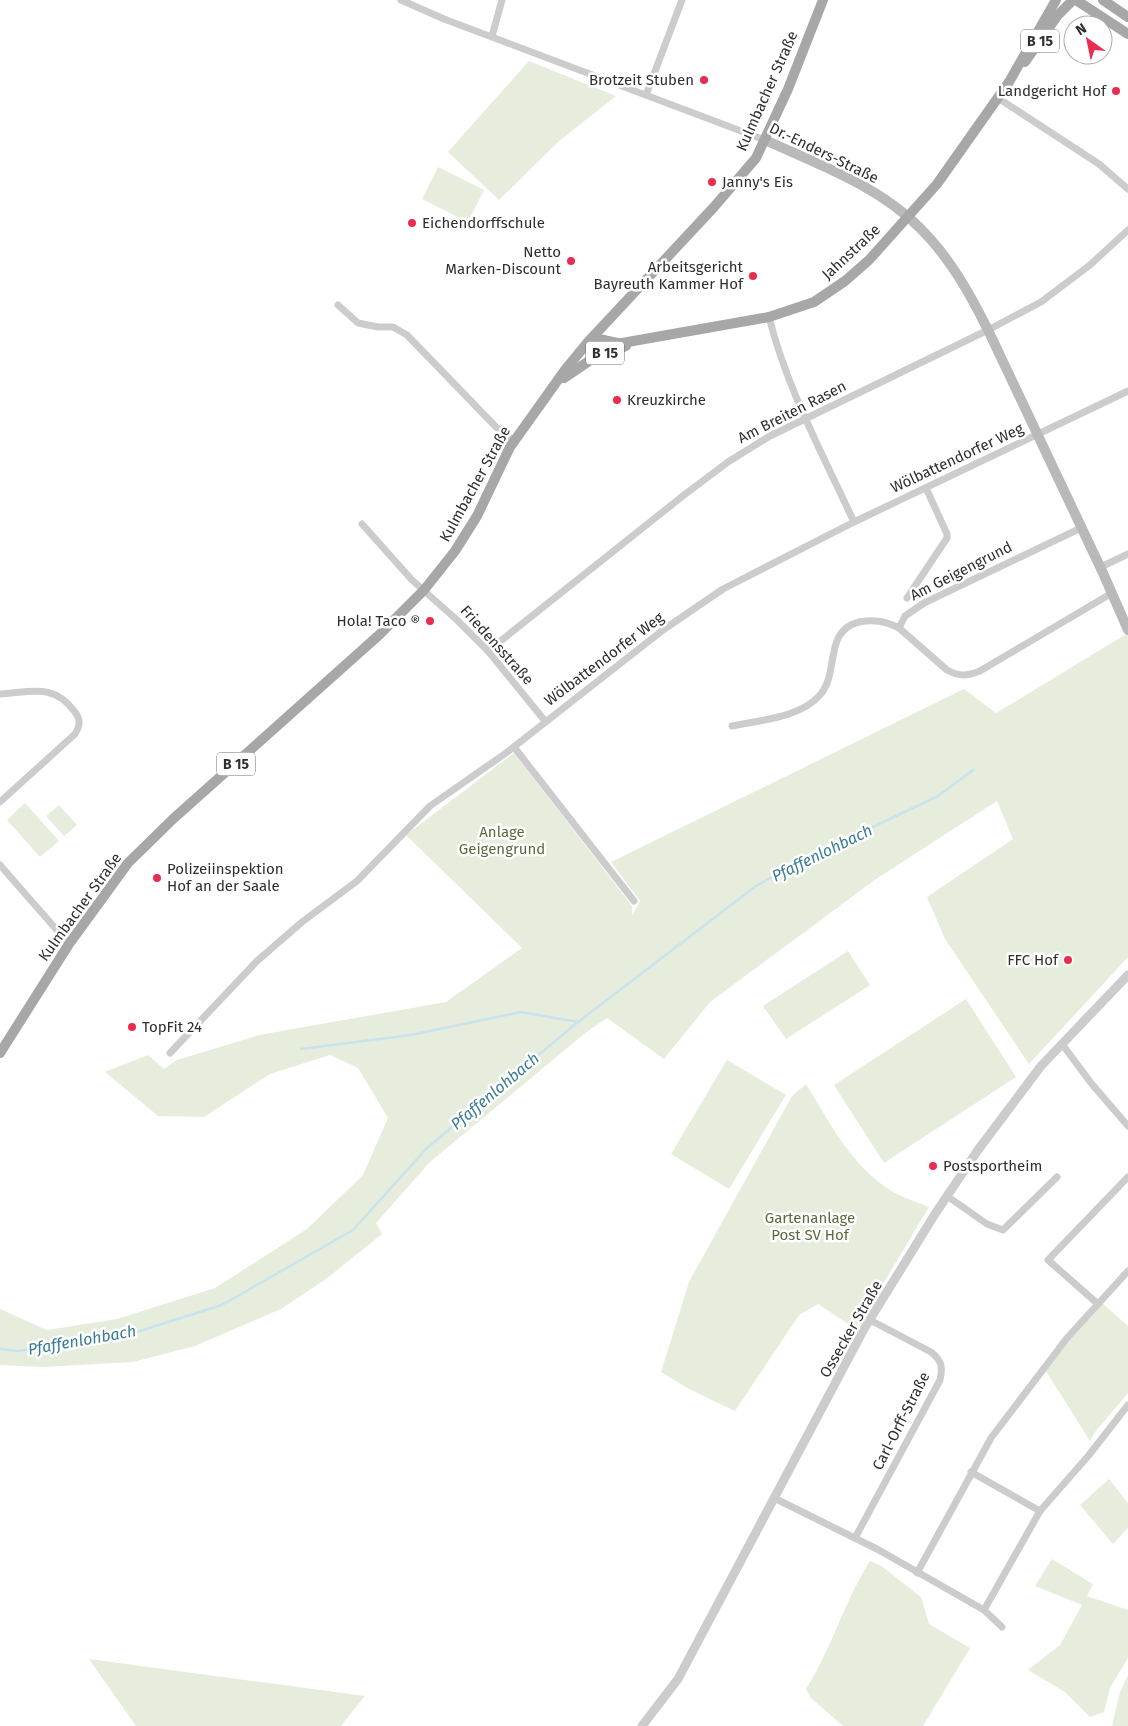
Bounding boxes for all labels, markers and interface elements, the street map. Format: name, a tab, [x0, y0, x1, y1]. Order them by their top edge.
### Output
north arrow	[1063, 15, 1113, 65]
text: N	[1073, 20, 1090, 39]
street label: Kulmbacher Straße	[732, 28, 802, 154]
road number: B 15	[1021, 29, 1059, 52]
place label: Brotzeit Stuben	[589, 71, 694, 89]
marker: Brotzeit Stuben	[698, 74, 710, 86]
place label: Landgericht Hof	[998, 82, 1107, 100]
marker: Landgericht Hof	[1110, 85, 1122, 97]
street label: Dr.-Enders-Straße	[767, 119, 881, 187]
place label: Janny's Eis	[722, 173, 793, 191]
marker: Janny's Eis	[706, 176, 718, 188]
place label: Eichendorffschule	[422, 214, 545, 232]
marker: Eichendorffschule	[406, 217, 418, 229]
street label: Jahnstraße	[818, 220, 884, 284]
place label: Netto Marken-Discount	[445, 243, 562, 278]
marker: Netto Marken-Discount	[565, 255, 577, 267]
place label: Arbeitsgericht Bayreuth Kammer Hof	[594, 258, 744, 293]
marker: Arbeitsgericht Bayreuth Kammer Hof	[747, 270, 759, 282]
road number: B 15	[586, 342, 624, 364]
street label: Am Breiten Rasen	[735, 377, 849, 447]
place label: Kreuzkirche	[627, 391, 706, 409]
marker: Kreuzkirche	[611, 394, 623, 406]
street label: Wölbattendorfer Weg	[888, 419, 1026, 497]
street label: Kulmbacher Straße	[436, 423, 514, 545]
street label: Am Geigengrund	[907, 538, 1015, 604]
street label: Friedensstraße	[457, 602, 537, 688]
street label: Wölbattendorfer Weg	[541, 608, 667, 710]
place label: Hola! Taco ®	[337, 612, 420, 630]
marker: Hola! Taco ®	[424, 615, 436, 627]
road number: B 15	[217, 752, 255, 776]
water label: Pfaffenlohbach	[769, 820, 875, 886]
park label: Anlage Geigengrund	[459, 823, 545, 858]
street label: Kulmbacher Straße	[35, 849, 125, 965]
place label: Polizeiinspektion Hof an der Saale	[167, 860, 284, 895]
marker: Polizeiinspektion Hof an der Saale	[151, 872, 163, 884]
place label: FFC Hof	[1007, 951, 1059, 969]
marker: FFC Hof	[1062, 954, 1074, 966]
place label: TopFit 24	[142, 1018, 202, 1036]
marker: TopFit 24	[126, 1021, 138, 1033]
water label: Pfaffenlohbach	[447, 1049, 543, 1133]
place label: Postsportheim	[943, 1157, 1042, 1175]
marker: Postsportheim	[927, 1160, 939, 1172]
park label: Gartenanlage Post SV Hof	[765, 1209, 855, 1244]
street label: Ossecker Straße	[816, 1277, 886, 1381]
water label: Pfaffenlohbach	[26, 1321, 138, 1359]
street label: Carl-Orff-Straße	[868, 1369, 934, 1473]

